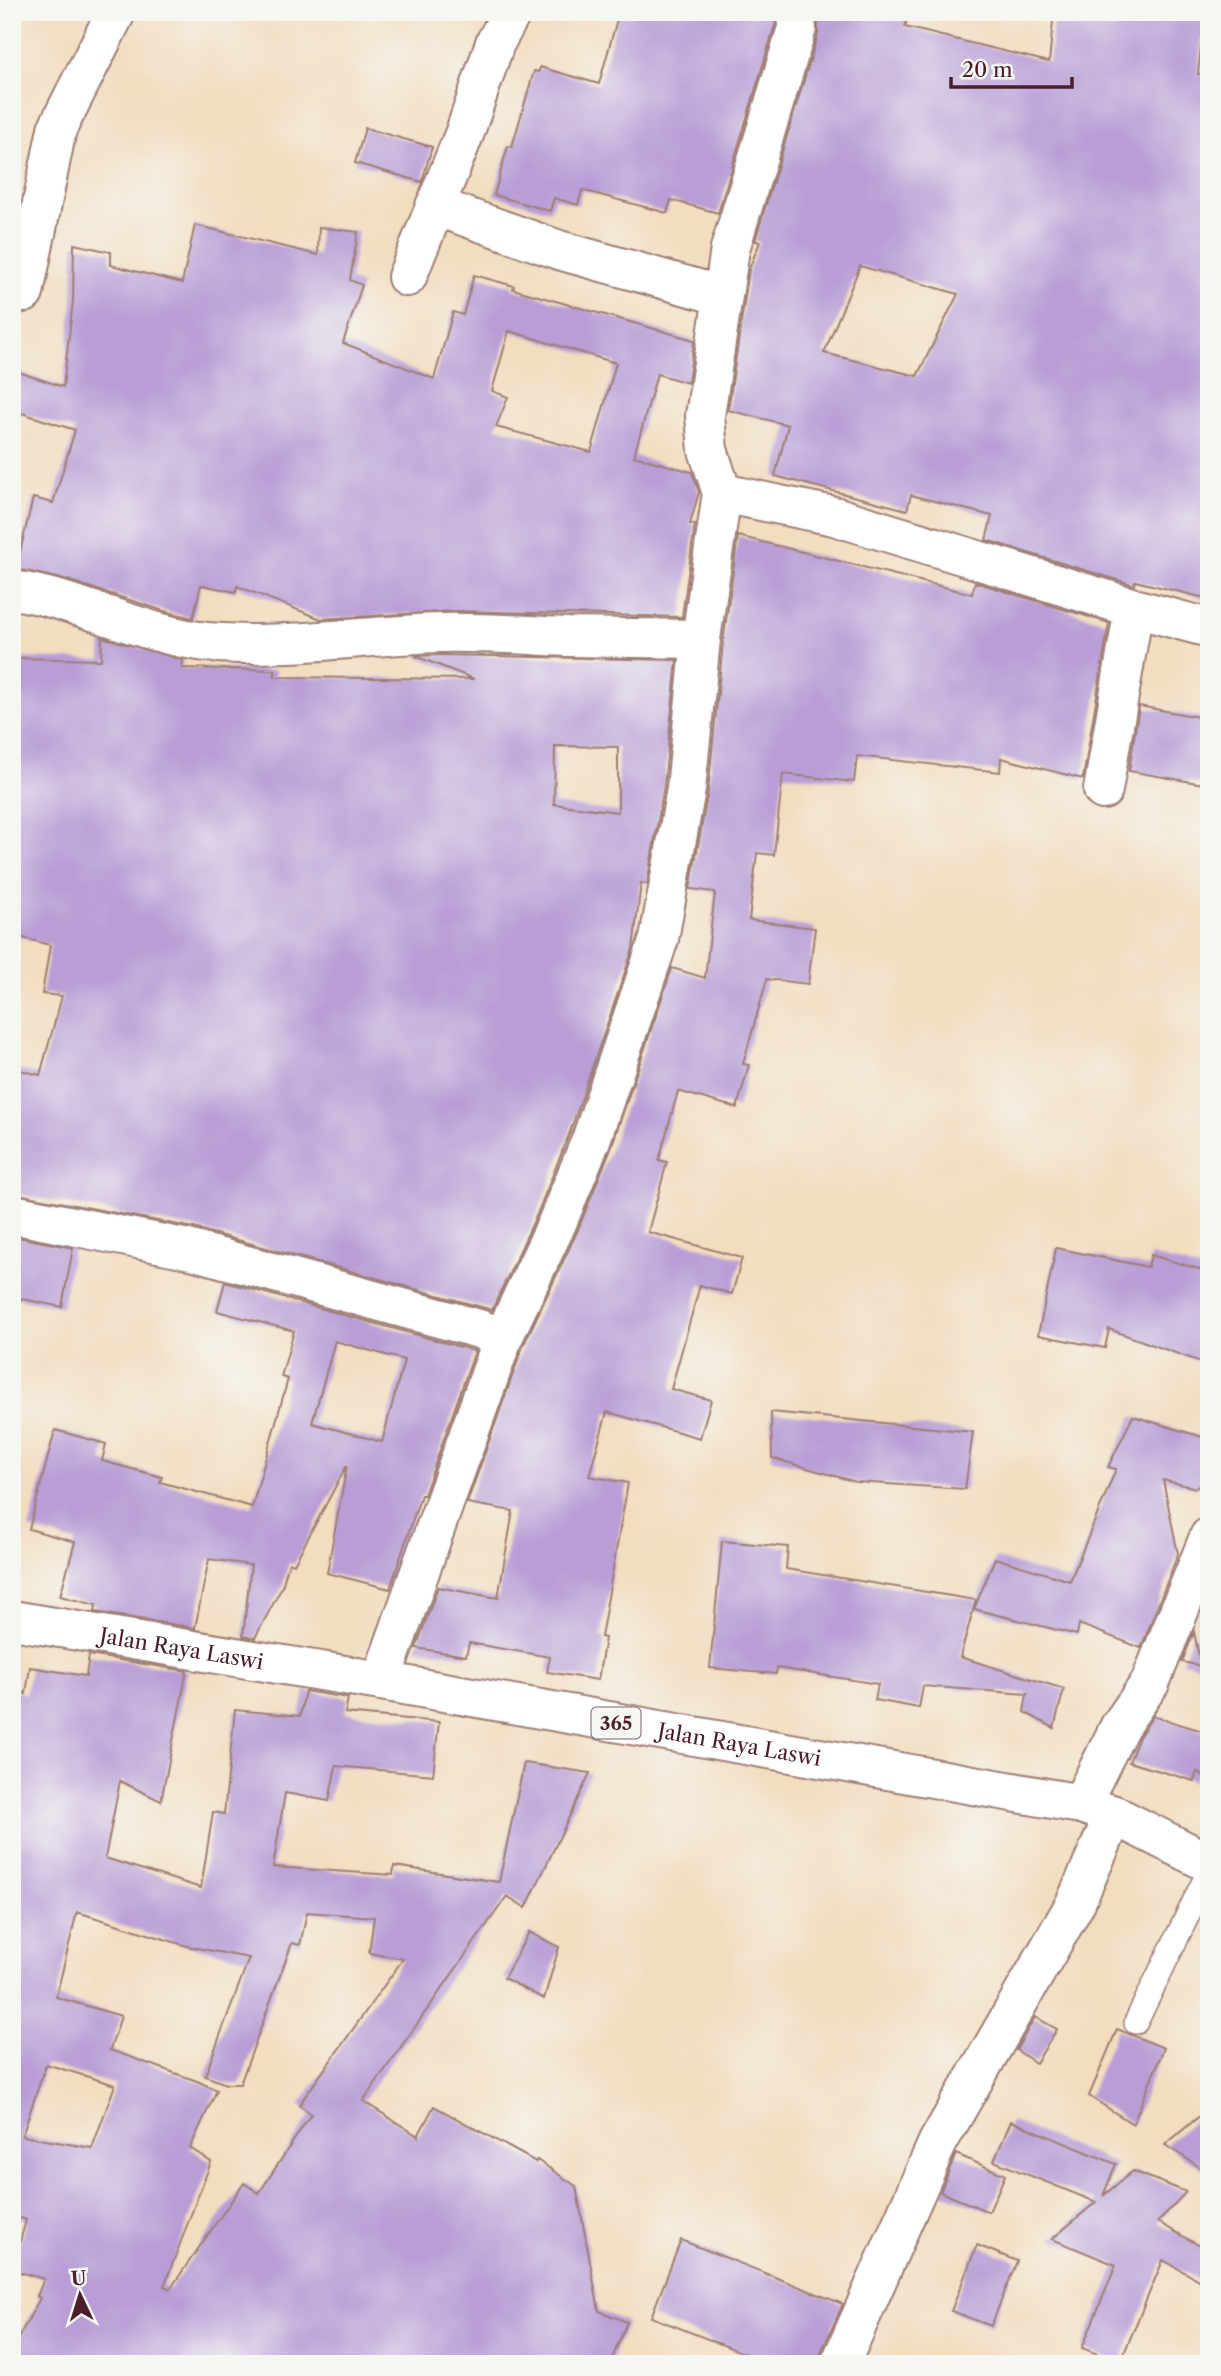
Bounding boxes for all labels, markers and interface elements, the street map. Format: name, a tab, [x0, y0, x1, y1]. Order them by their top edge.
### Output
scale bar	[951, 46, 1072, 90]
text: 20 m	[962, 57, 1013, 82]
street label: Jalan Raya Laswi	[95, 1622, 265, 1674]
road number: 365	[592, 1708, 640, 1738]
street label: Jalan Raya Laswi	[653, 1717, 823, 1771]
north arrow	[46, 2260, 116, 2330]
text: U	[70, 2266, 88, 2291]

